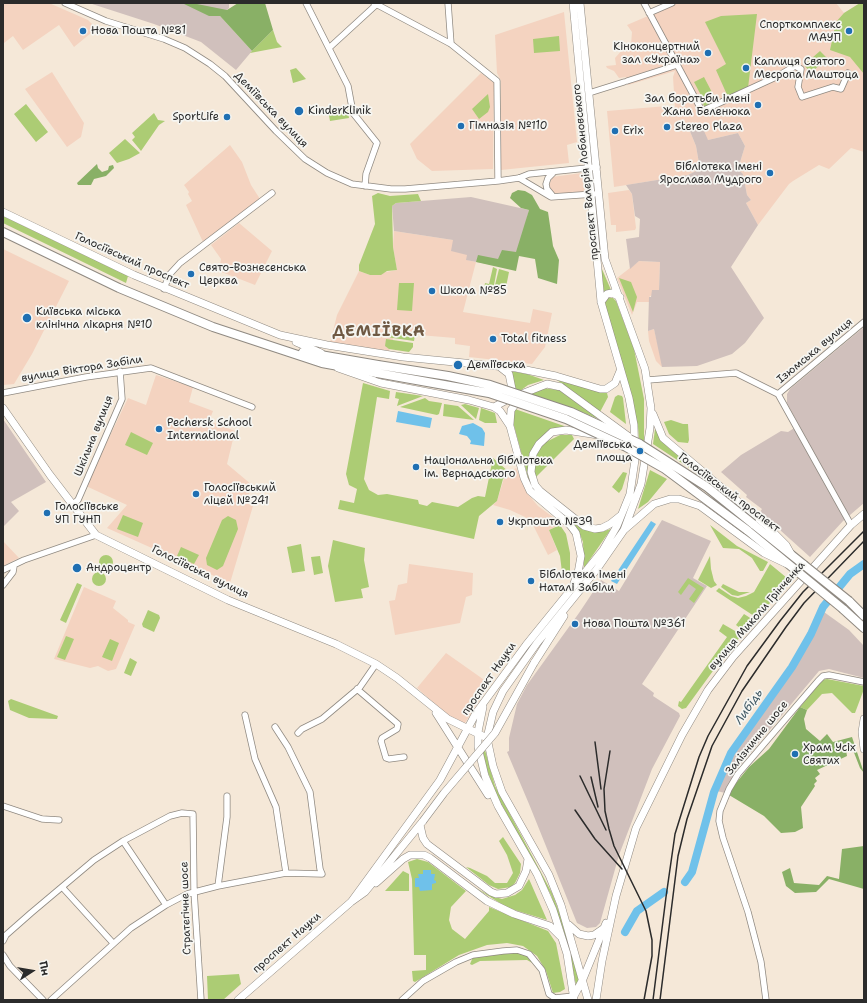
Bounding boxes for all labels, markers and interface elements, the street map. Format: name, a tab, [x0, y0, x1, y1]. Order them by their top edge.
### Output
place label: Спорткомплекс МАУП	[760, 18, 841, 44]
place label: Нова Пошта №81	[91, 24, 186, 38]
marker: Нова Пошта №81	[78, 26, 88, 36]
marker: Спорткомплекс МАУП	[844, 26, 854, 36]
place label: Кіноконцертний зал «Україна»	[613, 40, 700, 66]
marker: Кіноконцертний зал «Україна»	[703, 48, 713, 58]
place label: Каплиця Святого Месропа Маштоца	[754, 55, 858, 81]
marker: Каплиця Святого Месропа Маштоца	[741, 63, 751, 73]
street label: Деміївська вулиця	[231, 69, 311, 151]
street label: проспект Валерія Лобановського	[570, 83, 602, 261]
place label: Зал боротьби імені Жана Беленюка	[645, 92, 750, 118]
marker: Зал боротьби імені Жана Беленюка	[753, 100, 763, 110]
place label: KinderKlinik	[308, 104, 371, 118]
marker: KinderKlinik	[293, 105, 305, 117]
place label: SportLife	[172, 110, 219, 124]
marker: SportLife	[222, 112, 232, 122]
place label: Гімназія №110	[469, 119, 547, 133]
place label: Stereo Plaza	[675, 120, 742, 134]
marker: Гімназія №110	[456, 121, 466, 131]
marker: Stereo Plaza	[662, 122, 672, 132]
place label: Erix	[623, 124, 643, 138]
marker: Erix	[610, 126, 620, 136]
place label: Бібліотека імені Ярослава Мудрого	[660, 160, 762, 186]
marker: Бібліотека імені Ярослава Мудрого	[765, 168, 775, 178]
street label: Голосіївський проспект	[73, 230, 191, 292]
place label: Свято-Вознесенська Церква	[199, 261, 306, 287]
marker: Свято-Вознесенська Церква	[186, 269, 196, 279]
place label: Школа №85	[440, 284, 507, 298]
marker: Школа №85	[427, 286, 437, 296]
place label: Київська міська клінічна лікарня №10	[36, 305, 152, 331]
marker: Київська міська клінічна лікарня №10	[21, 312, 33, 324]
street label: Ізюмська вулиця	[775, 316, 855, 386]
district label: ДЕМІЇВКА	[332, 323, 426, 341]
place label: Total fitness	[501, 332, 567, 346]
marker: Total fitness	[488, 334, 498, 344]
street label: вулиця Віктора Забіли	[21, 353, 143, 385]
place label: Деміївська	[467, 358, 525, 372]
marker: Деміївська	[452, 359, 464, 371]
street label: Шкільна вулиця	[72, 394, 116, 478]
place label: Pechersk School International	[167, 416, 252, 442]
marker: Pechersk School International	[154, 424, 164, 434]
place label: Деміївська площа	[574, 438, 632, 464]
marker: Деміївська площа	[635, 446, 645, 456]
street label: Голосіївський проспект	[675, 450, 783, 536]
place label: Національна бібліотека ім. Вернадського	[424, 454, 553, 480]
marker: Національна бібліотека ім. Вернадського	[411, 462, 421, 472]
place label: Голосіївський ліцей №241	[204, 481, 276, 507]
marker: Голосіївський ліцей №241	[191, 489, 201, 499]
place label: Голосіївське УП ГУНП	[55, 500, 119, 526]
marker: Голосіївське УП ГУНП	[42, 508, 52, 518]
place label: Укрпошта №39	[508, 515, 593, 529]
marker: Укрпошта №39	[495, 517, 505, 527]
street label: Голосіївська вулиця	[149, 543, 251, 601]
street label: вулиця Миколи Грінченка	[706, 559, 808, 673]
place label: Андроцентр	[86, 561, 151, 575]
marker: Андроцентр	[71, 562, 83, 574]
place label: Бібліотека імені Наталі Забіли	[539, 568, 626, 594]
marker: Бібліотека імені Наталі Забіли	[526, 576, 536, 586]
place label: Нова Пошта №361	[583, 617, 685, 631]
marker: Нова Пошта №361	[570, 619, 580, 629]
street label: проспект Науки	[459, 640, 519, 718]
water label: Либідь	[732, 687, 766, 727]
street label: Залізничне шосе	[723, 698, 791, 778]
place label: Храм Усіх Святих	[803, 741, 856, 767]
marker: Храм Усіх Святих	[790, 749, 800, 759]
street label: Стратегічне шосе	[178, 861, 194, 955]
street label: проспект Науки	[250, 910, 324, 976]
north arrow	[12, 951, 52, 991]
text: Пн	[35, 960, 53, 977]

